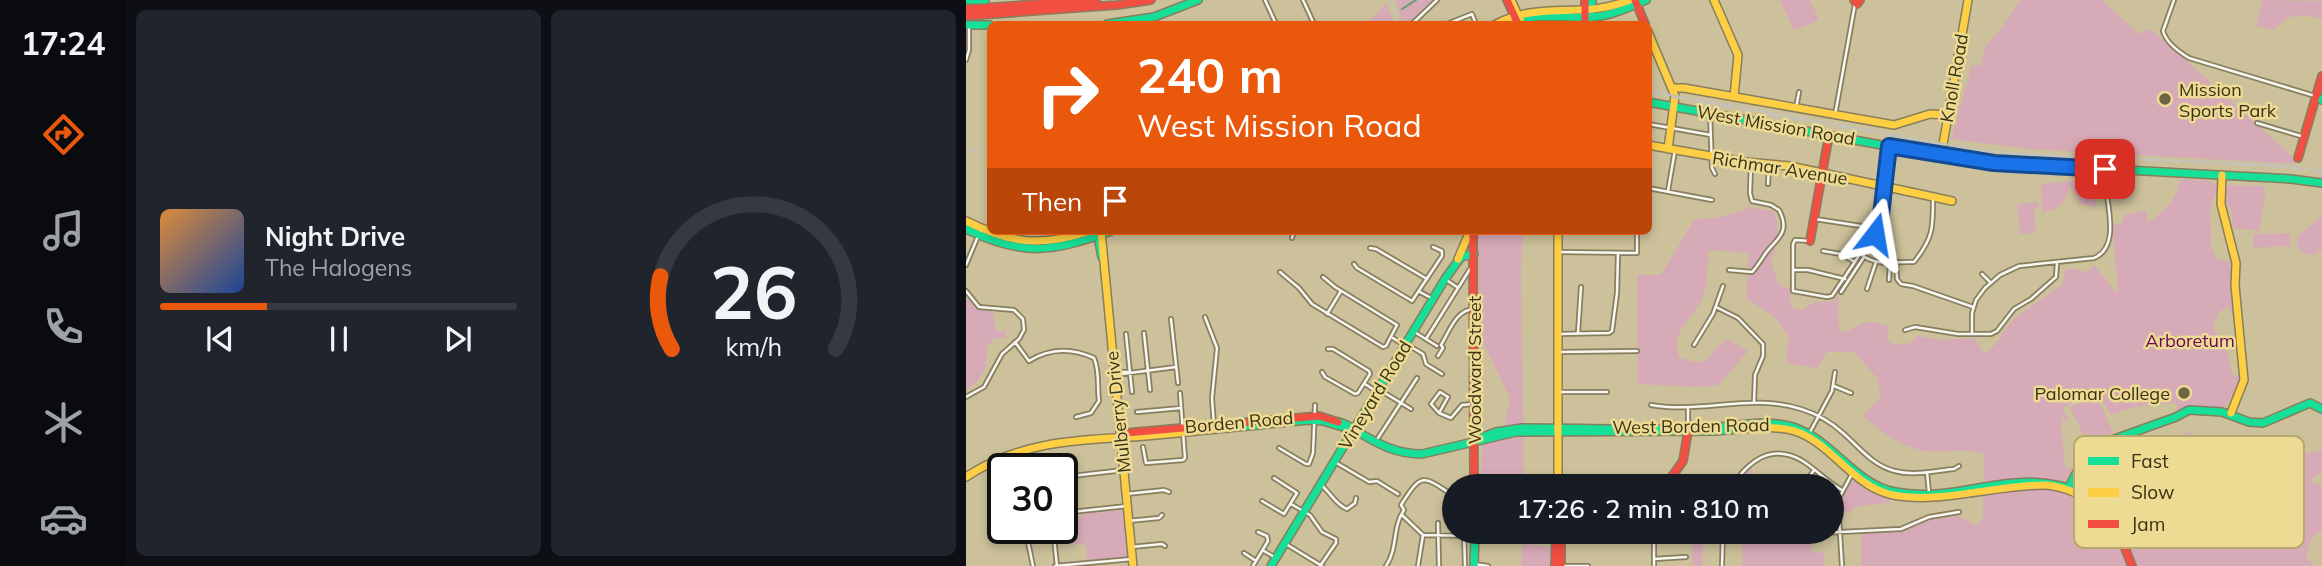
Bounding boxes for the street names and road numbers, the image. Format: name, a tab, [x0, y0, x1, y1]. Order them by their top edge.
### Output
street label: Knoll Road	[1935, 32, 1973, 124]
street label: West Mission Road	[1695, 100, 1857, 150]
street label: Richmar Avenue	[1711, 146, 1849, 190]
street label: Woodward Street	[1463, 296, 1486, 444]
street label: Vineyard Road	[1333, 336, 1417, 454]
street label: Mulberry Drive	[1100, 350, 1136, 474]
street label: Borden Road	[1184, 406, 1294, 438]
street label: West Borden Road	[1612, 413, 1770, 439]

